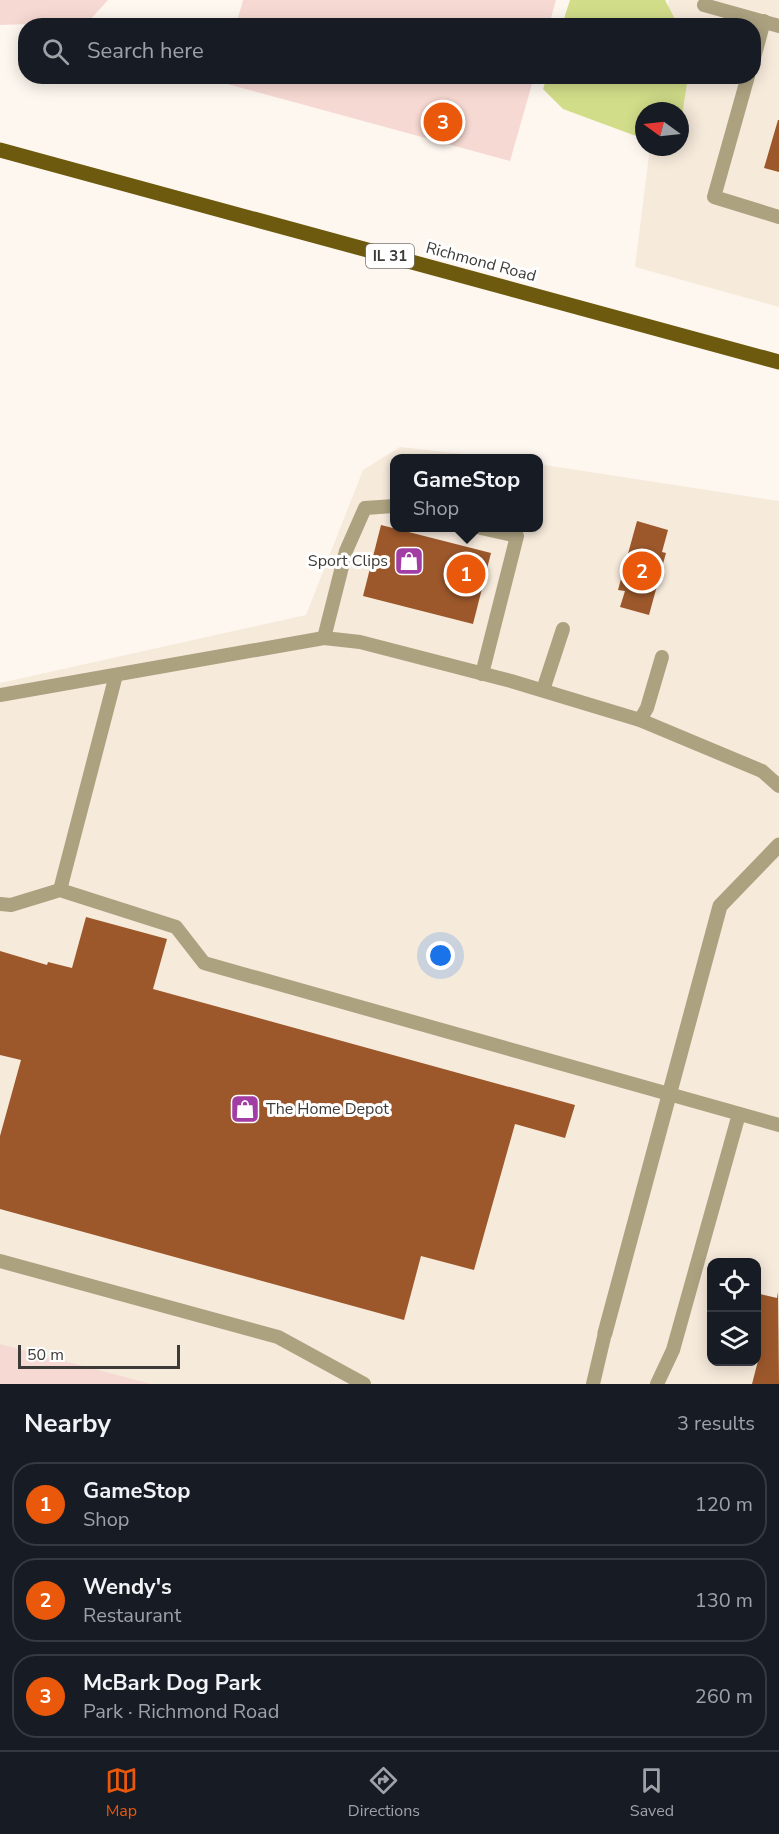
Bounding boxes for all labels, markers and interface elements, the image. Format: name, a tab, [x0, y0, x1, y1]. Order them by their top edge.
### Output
search box	[18, 18, 761, 84]
icon: search	[39, 35, 72, 68]
text: Search here	[87, 36, 204, 66]
pin: 3	[424, 100, 462, 144]
north arrow	[635, 102, 689, 156]
street label: Richmond Road	[423, 237, 539, 287]
road number: IL 31	[366, 244, 414, 268]
popup	[390, 454, 543, 532]
text: GameStop	[413, 465, 520, 495]
text: Shop	[413, 495, 459, 522]
shop icon: Sport Clips	[393, 545, 425, 577]
pin: 2	[622, 548, 662, 594]
place label: Sport Clips	[308, 550, 388, 572]
pin: 1	[446, 552, 486, 596]
your location	[426, 941, 455, 970]
shop icon: The Home Depot	[229, 1093, 261, 1125]
place label: The Home Depot	[266, 1098, 389, 1120]
map controls	[707, 1258, 761, 1366]
button: locate	[707, 1258, 761, 1312]
button: layers	[707, 1312, 761, 1366]
scale bar	[18, 1342, 180, 1370]
text: 50 m	[27, 1344, 64, 1366]
text: Nearby	[24, 1406, 111, 1441]
text: 3 results	[677, 1410, 755, 1437]
text: GameStop	[83, 1476, 190, 1506]
text: 1	[40, 1491, 52, 1518]
text: 120 m	[695, 1491, 753, 1518]
text: Shop	[83, 1506, 129, 1533]
text: Wendy's	[83, 1572, 172, 1602]
text: 2	[40, 1587, 52, 1614]
text: 130 m	[695, 1587, 753, 1614]
text: Restaurant	[83, 1602, 181, 1629]
text: McBark Dog Park	[83, 1668, 261, 1698]
text: 3	[40, 1683, 52, 1710]
text: 260 m	[695, 1683, 753, 1710]
text: Park · Richmond Road	[83, 1698, 279, 1725]
tab: Map	[105, 1764, 138, 1822]
tab: Directions	[348, 1764, 420, 1822]
tab: Saved	[630, 1764, 674, 1822]

